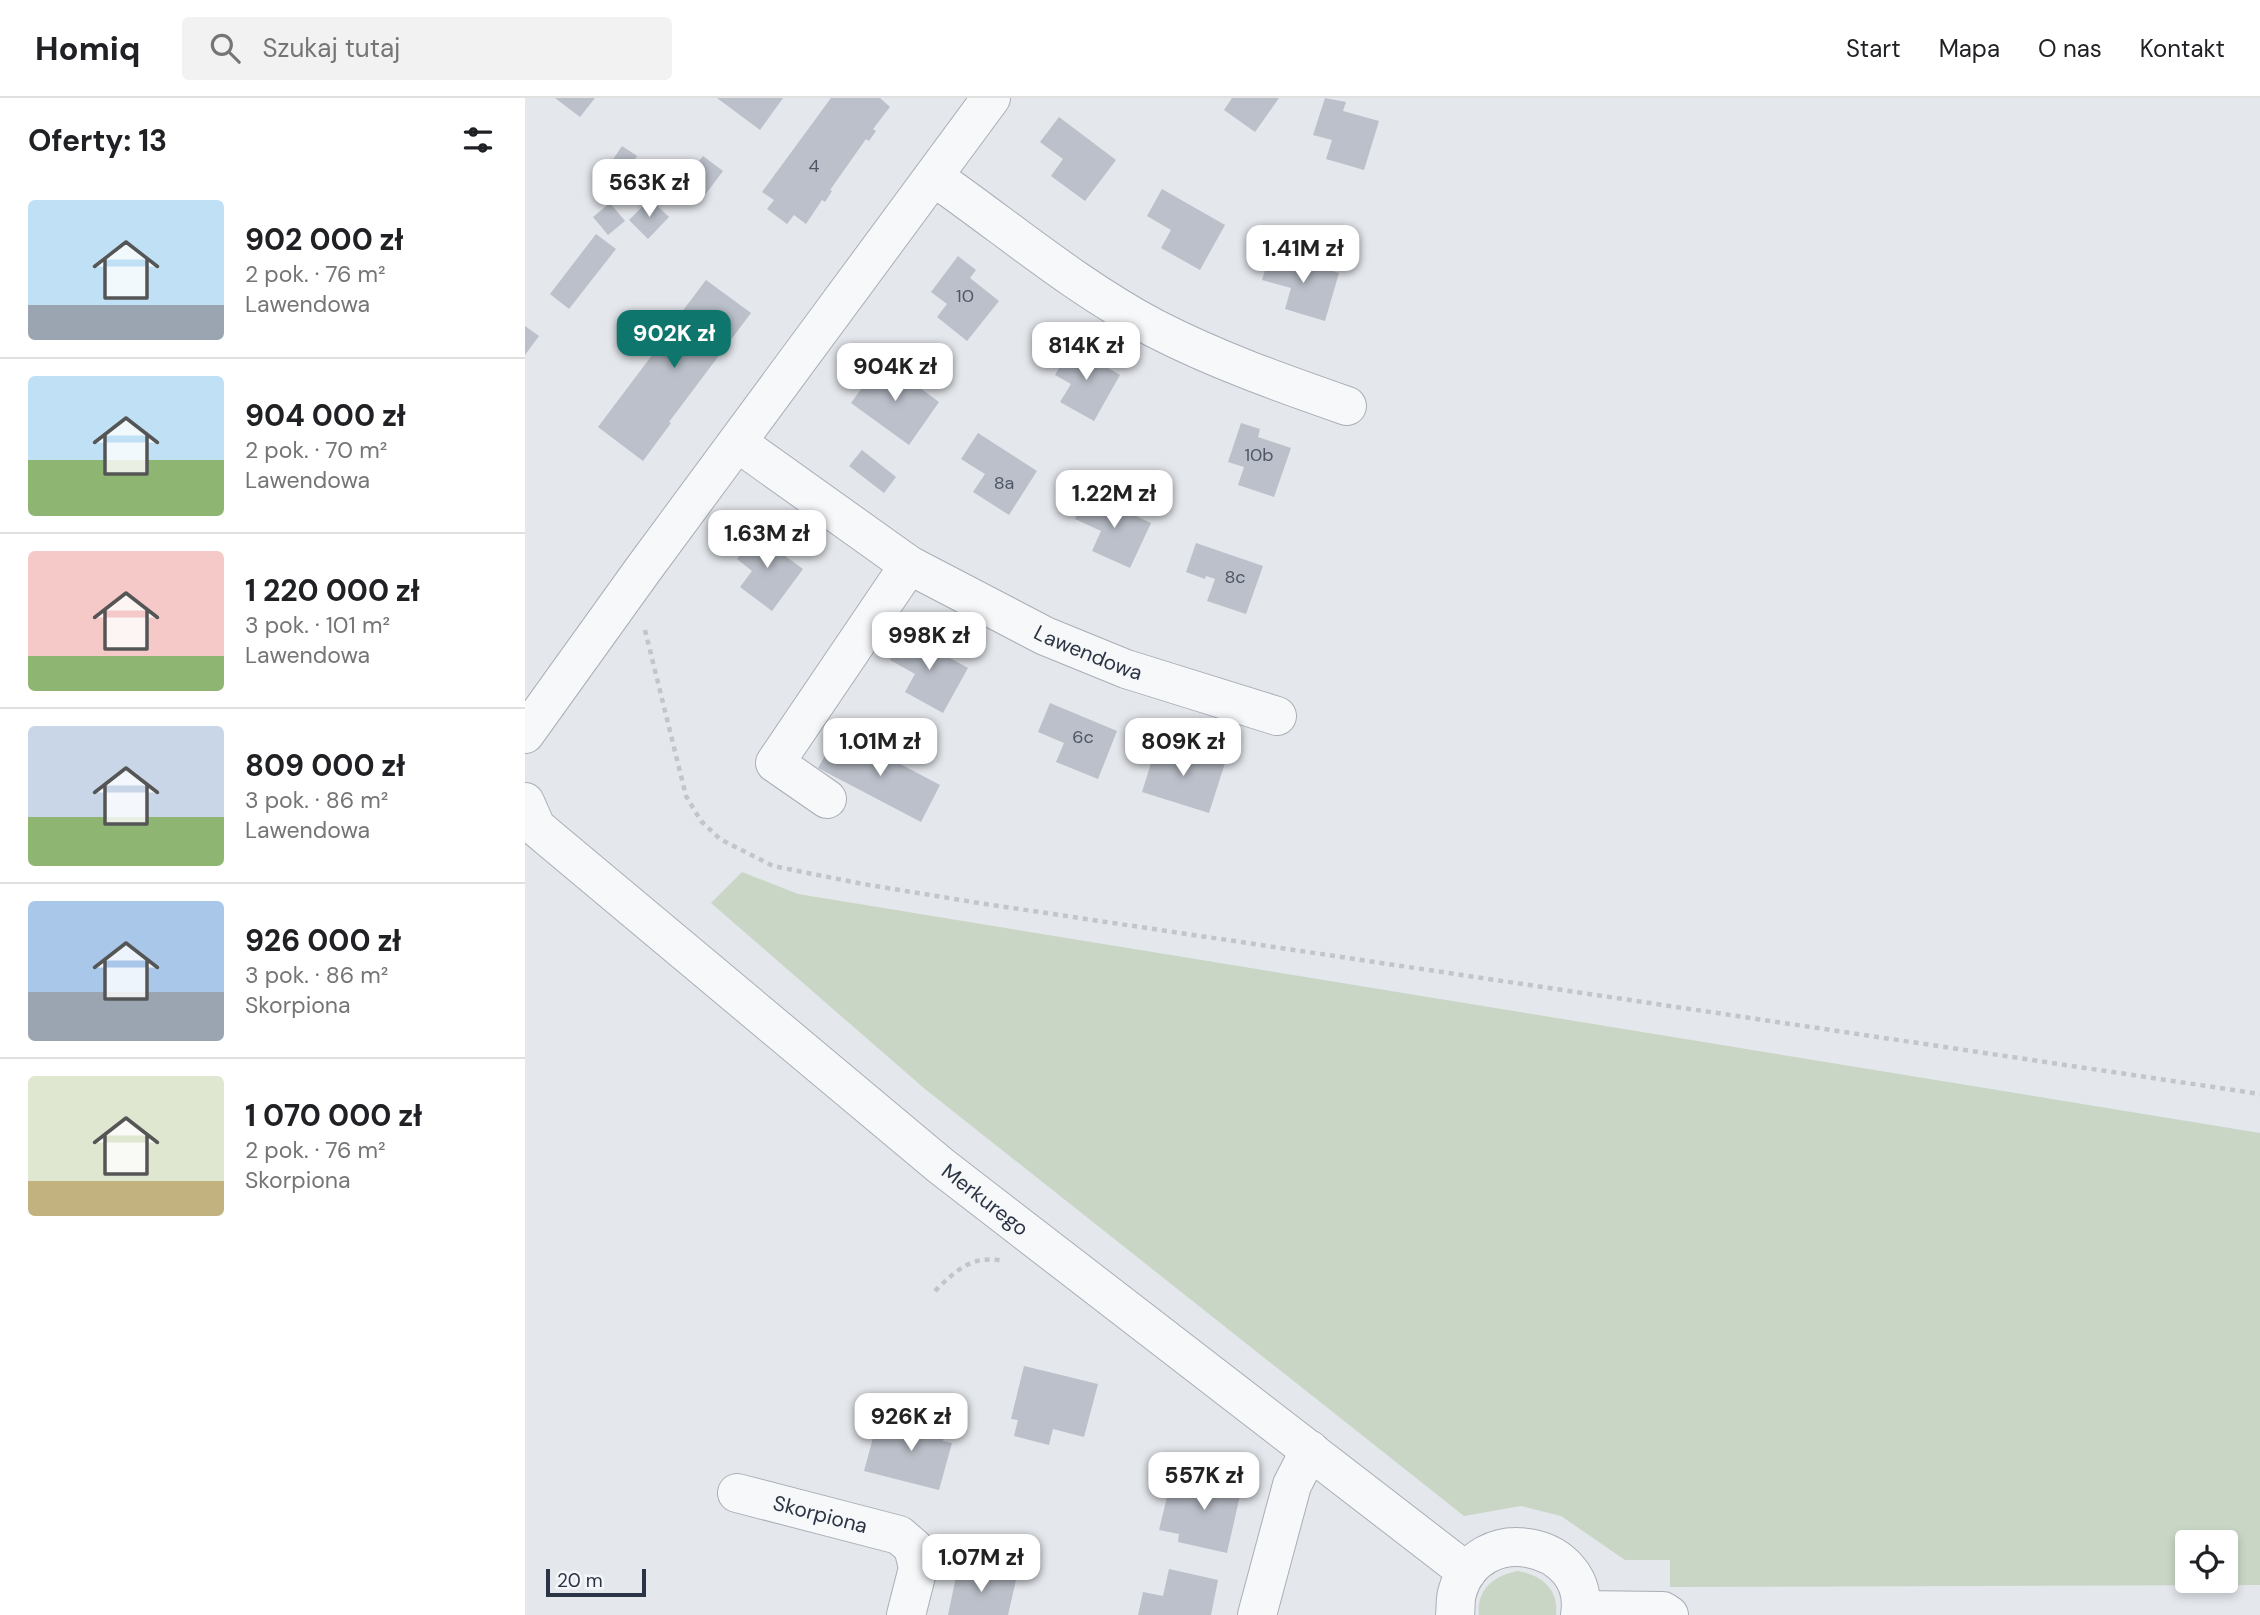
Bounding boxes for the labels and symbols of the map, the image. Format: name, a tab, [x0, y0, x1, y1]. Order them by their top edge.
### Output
house number: 4	[809, 154, 820, 178]
pin: 563K zł	[584, 159, 714, 219]
pin: 1.41M zł	[1231, 226, 1375, 285]
house number: 10	[956, 284, 974, 308]
pin: 902K zł	[609, 310, 739, 370]
pin: 814K zł	[1021, 322, 1151, 382]
pin: 904K zł	[830, 344, 960, 403]
house number: 10b	[1244, 443, 1274, 467]
pin: 1.22M zł	[1042, 470, 1186, 530]
house number: 8a	[994, 471, 1014, 495]
pin: 1.63M zł	[695, 510, 839, 570]
house number: 8c	[1224, 565, 1246, 589]
pin: 998K zł	[864, 612, 994, 672]
street label: Lawendowa	[1029, 619, 1146, 687]
pin: 1.01M zł	[808, 718, 952, 778]
pin: 809K zł	[1118, 718, 1248, 778]
house number: 6c	[1072, 725, 1094, 749]
street label: Merkurego	[936, 1157, 1034, 1242]
pin: 926K zł	[846, 1394, 976, 1453]
pin: 557K zł	[1139, 1452, 1269, 1512]
street label: Skorpiona	[770, 1489, 870, 1540]
pin: 1.07M zł	[909, 1534, 1053, 1594]
scale bar	[546, 1566, 646, 1598]

